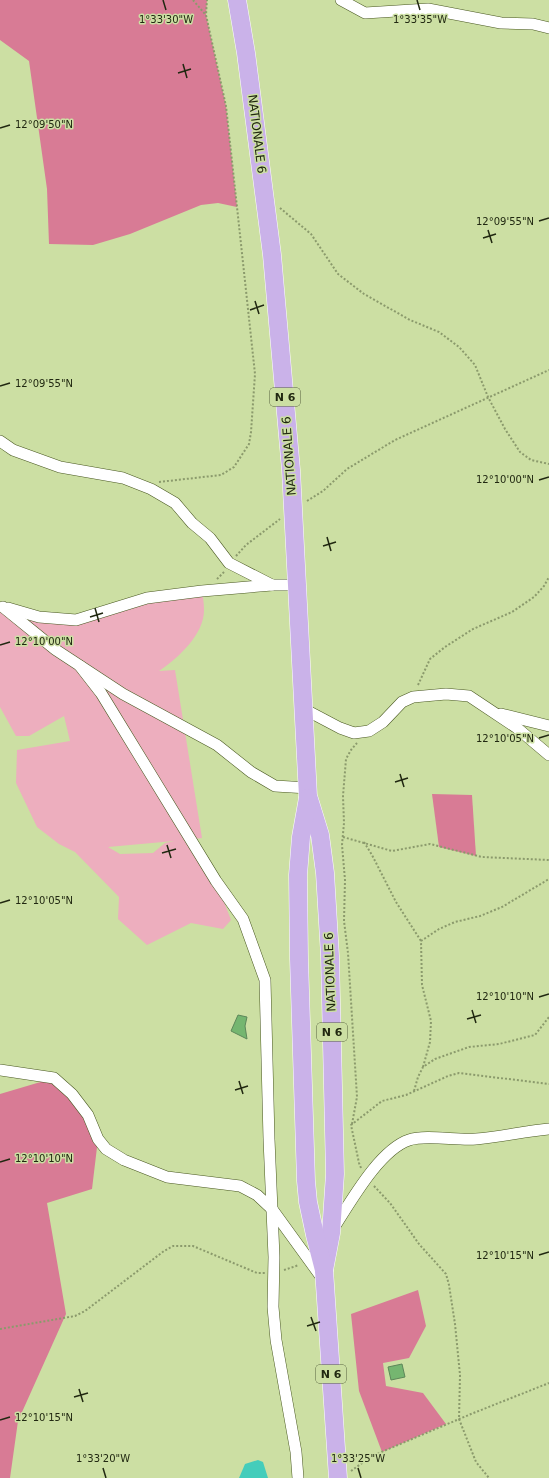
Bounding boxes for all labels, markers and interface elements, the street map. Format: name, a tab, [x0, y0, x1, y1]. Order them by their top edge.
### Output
text: 1°33'30"W	[139, 14, 193, 25]
text: 1°33'35"W	[393, 14, 447, 25]
street label: NATIONALE 6	[245, 94, 269, 174]
text: 12°09'50"N	[15, 119, 73, 130]
text: 12°09'55"N	[476, 216, 534, 227]
text: 12°09'55"N	[15, 378, 73, 389]
road number: N 6	[270, 388, 300, 406]
street label: NATIONALE 6	[279, 416, 299, 496]
text: 12°10'00"N	[476, 474, 534, 485]
text: 12°10'00"N	[15, 636, 73, 647]
text: 12°10'05"N	[476, 733, 534, 744]
text: 12°10'05"N	[15, 895, 73, 906]
street label: NATIONALE 6	[322, 932, 338, 1012]
text: 12°10'10"N	[476, 991, 534, 1002]
road number: N 6	[317, 1023, 347, 1041]
text: 12°10'10"N	[15, 1153, 73, 1164]
text: 12°10'15"N	[476, 1250, 534, 1261]
road number: N 6	[316, 1365, 346, 1383]
text: 12°10'15"N	[15, 1412, 73, 1423]
text: 1°33'20"W	[76, 1453, 130, 1464]
text: 1°33'25"W	[331, 1453, 385, 1464]

